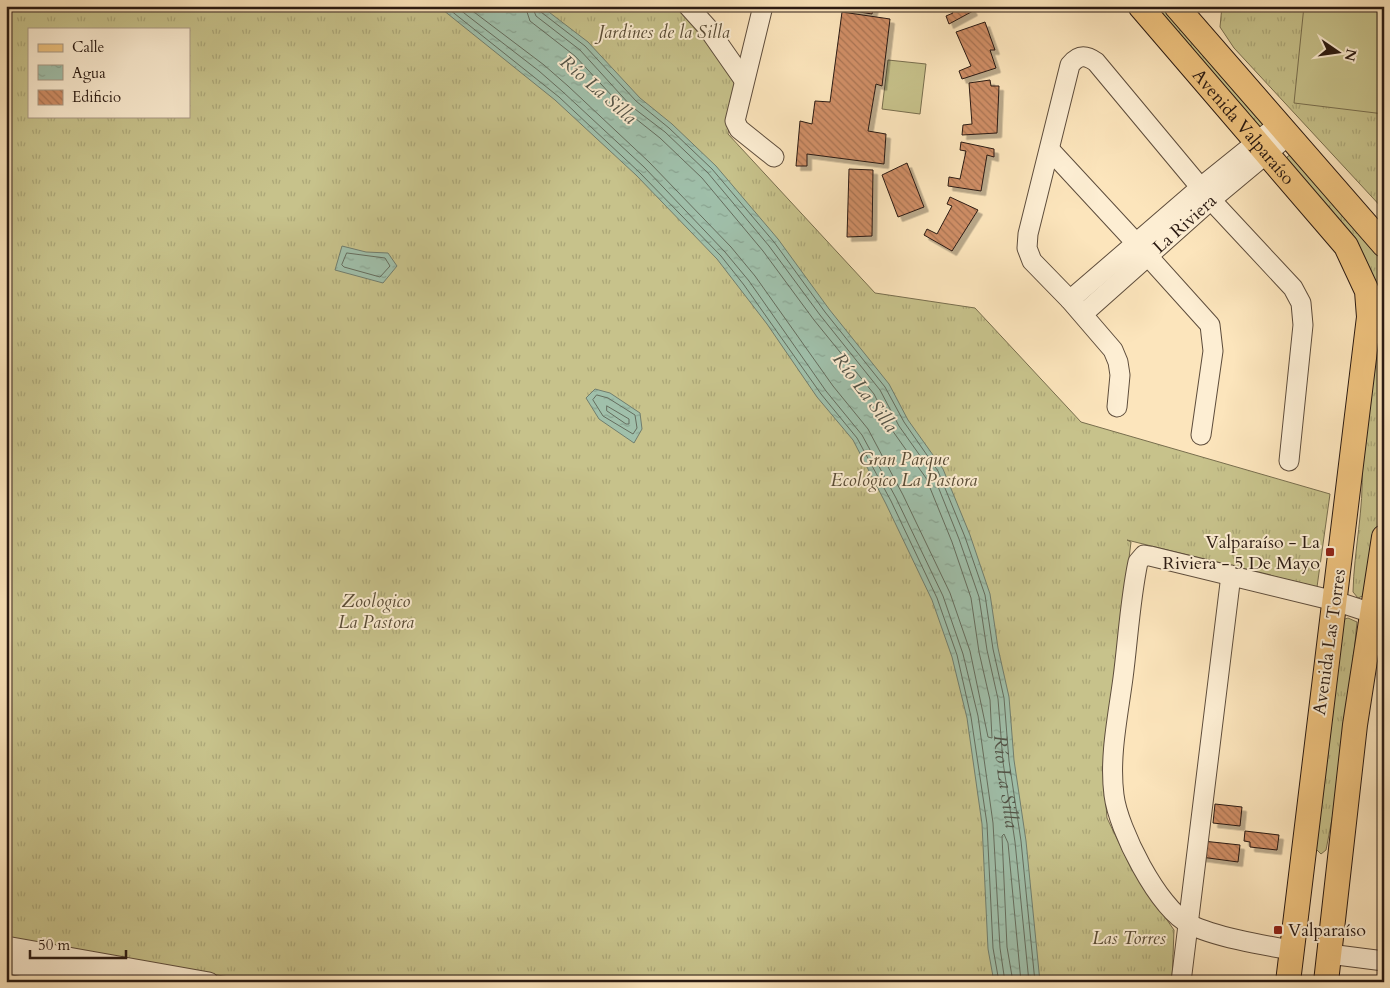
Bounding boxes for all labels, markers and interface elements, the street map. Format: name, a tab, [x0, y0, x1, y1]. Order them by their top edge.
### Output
park label: Jardines de la Silla	[594, 20, 730, 45]
legend	[28, 28, 190, 118]
north arrow	[1312, 28, 1362, 78]
text: Calle	[72, 37, 105, 57]
text: N	[1340, 47, 1361, 63]
water label: Río La Silla	[554, 49, 643, 131]
text: Agua	[72, 63, 106, 83]
street label: Avenida Valparaíso	[1186, 64, 1300, 191]
text: Edificio	[72, 87, 121, 107]
street label: La Riviera	[1148, 189, 1222, 259]
water label: Río La Silla	[827, 347, 904, 438]
park label: Gran Parque Ecológico La Pastora	[831, 447, 977, 493]
place label: Valparaíso - La Riviera - 5 De Mayo	[1162, 530, 1320, 576]
marker: Valparaíso - La Riviera - 5 De Mayo	[1324, 546, 1336, 558]
street label: Avenida Las Torres	[1307, 567, 1352, 717]
park label: Zoologico La Pastora	[338, 589, 414, 635]
water label: Río La Silla	[987, 734, 1025, 830]
place label: Valparaíso	[1288, 918, 1366, 943]
marker: Valparaíso	[1272, 924, 1284, 936]
park label: Las Torres	[1092, 926, 1166, 951]
scale bar	[30, 928, 126, 960]
text: 50 m	[38, 935, 70, 955]

